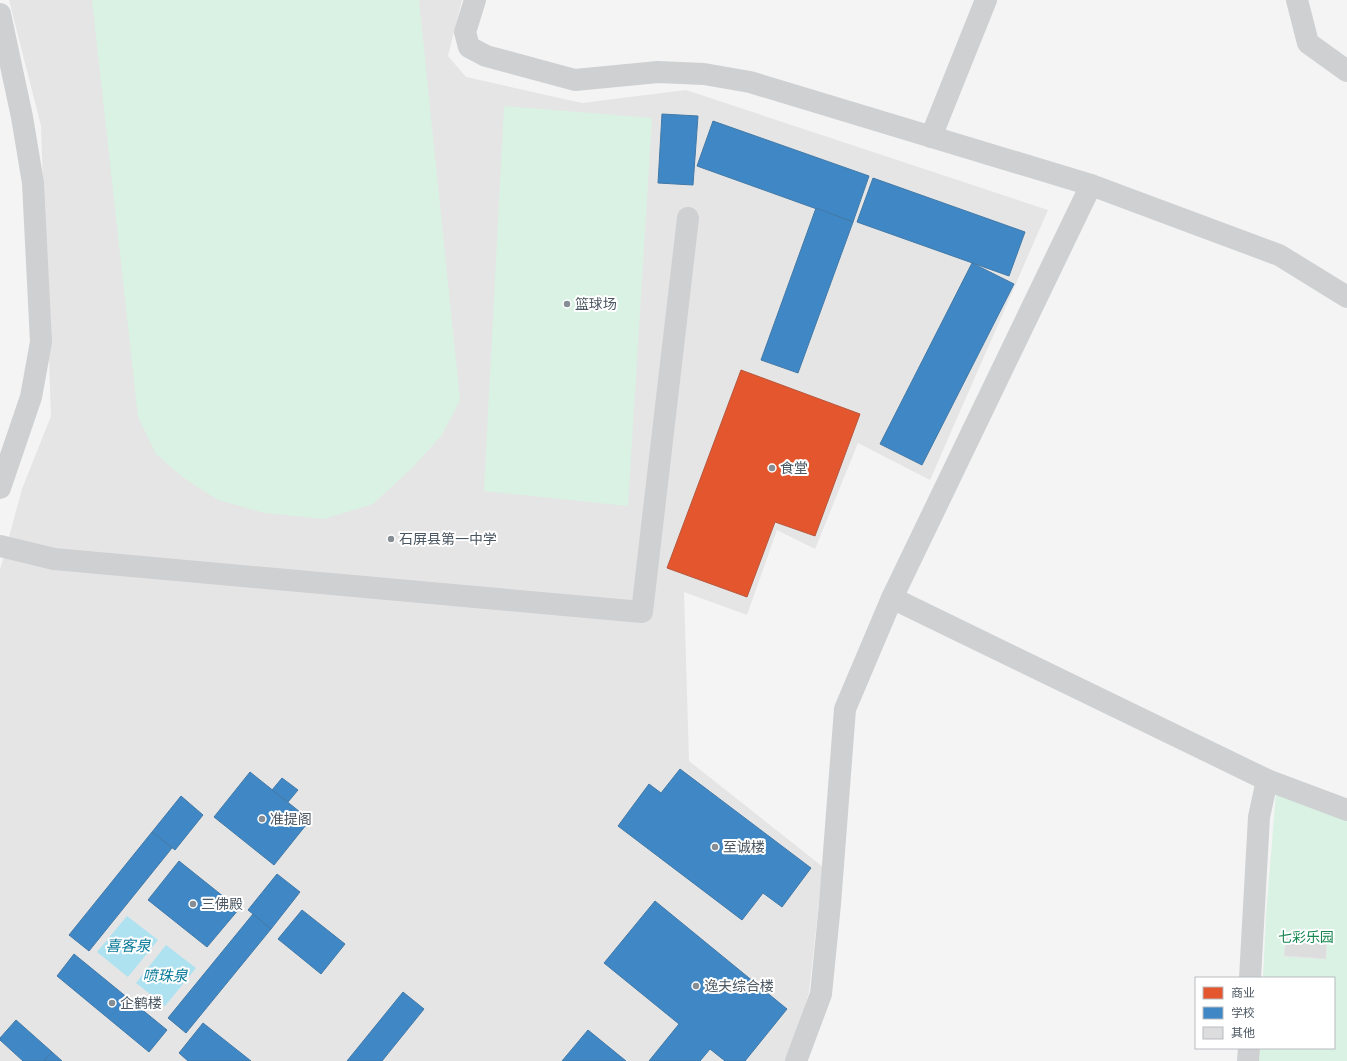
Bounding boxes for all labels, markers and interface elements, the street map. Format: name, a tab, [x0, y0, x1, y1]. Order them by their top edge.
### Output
place label: 篮球场	[575, 295, 617, 313]
marker: 篮球场	[562, 299, 572, 309]
place label: 食堂	[780, 459, 808, 477]
marker: 食堂	[767, 463, 777, 473]
place label: 石屏县第一中学	[399, 530, 497, 548]
marker: 石屏县第一中学	[386, 534, 396, 544]
place label: 准提阁	[270, 810, 312, 828]
marker: 准提阁	[257, 814, 267, 824]
place label: 至诚楼	[723, 838, 765, 856]
marker: 至诚楼	[710, 842, 720, 852]
place label: 三佛殿	[201, 895, 243, 913]
marker: 三佛殿	[188, 899, 198, 909]
park label: 七彩乐园	[1278, 928, 1334, 946]
water label: 喜客泉	[105, 936, 151, 955]
water label: 喷珠泉	[142, 966, 188, 985]
place label: 逸夫综合楼	[704, 977, 774, 995]
legend	[1195, 977, 1335, 1049]
marker: 逸夫综合楼	[691, 981, 701, 991]
text: 商业	[1231, 985, 1255, 1000]
place label: 企鹤楼	[120, 994, 162, 1012]
marker: 企鹤楼	[107, 998, 117, 1008]
text: 学校	[1231, 1005, 1255, 1020]
text: 其他	[1231, 1025, 1255, 1040]

